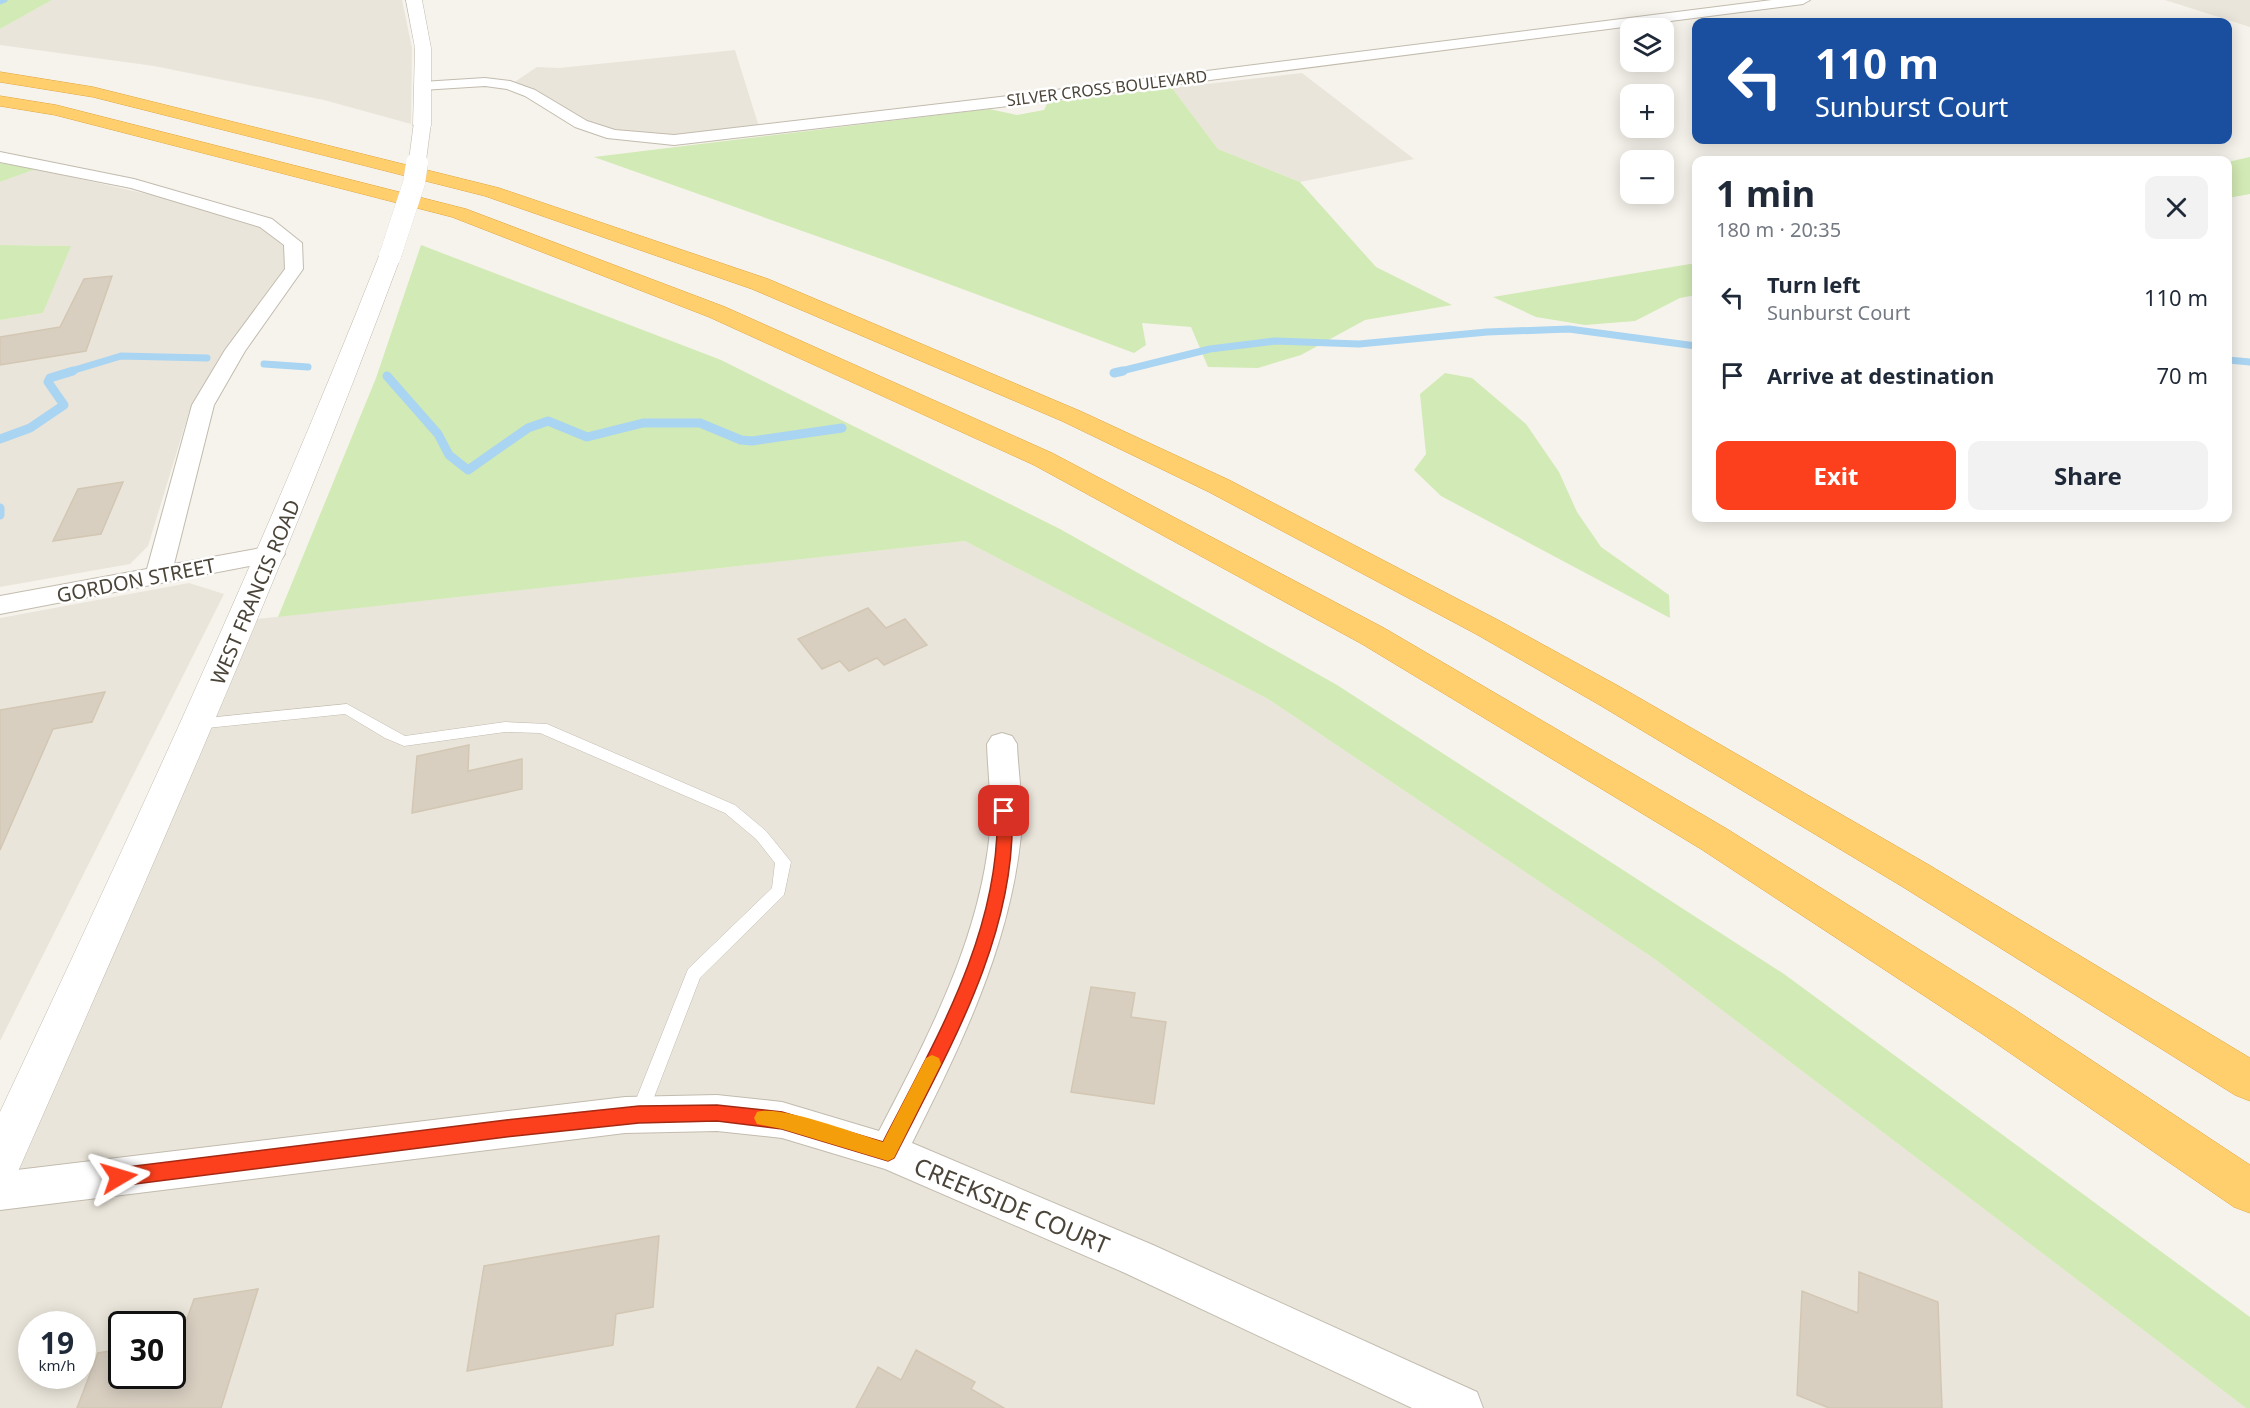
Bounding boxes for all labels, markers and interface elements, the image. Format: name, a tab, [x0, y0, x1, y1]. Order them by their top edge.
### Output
map controls	[1620, 18, 1674, 204]
button: layers	[1620, 18, 1674, 72]
text: 110 m	[1815, 34, 1939, 91]
icon: left	[1716, 42, 1794, 120]
street label: SILVER CROSS BOULEVARD	[1005, 65, 1209, 111]
button: +	[1620, 84, 1674, 138]
text: Sunburst Court	[1815, 88, 2008, 125]
button: −	[1620, 150, 1674, 204]
text: 1 min	[1716, 169, 1815, 218]
button: close	[2145, 176, 2208, 239]
text: 180 m · 20:35	[1716, 216, 1841, 243]
text: Turn left	[1767, 269, 1861, 299]
icon: left	[1716, 281, 1749, 314]
text: 110 m	[2144, 282, 2208, 312]
text: Sunburst Court	[1767, 299, 1910, 326]
icon: arrive	[1716, 359, 1749, 392]
text: Arrive at destination	[1767, 360, 1994, 390]
text: 70 m	[2157, 360, 2208, 390]
button: Exit	[1716, 441, 1956, 510]
button: Share	[1968, 441, 2208, 510]
street label: WEST FRANCIS ROAD	[204, 495, 306, 689]
street label: GORDON STREET	[54, 551, 218, 609]
pin	[978, 785, 1029, 836]
icon: arrive	[987, 794, 1020, 827]
position arrow	[87, 1145, 151, 1209]
street label: CREEKSIDE COURT	[909, 1149, 1115, 1261]
speed limit sign: 30	[108, 1311, 186, 1389]
text: 19	[40, 1322, 74, 1363]
text: km/h	[39, 1355, 75, 1375]

